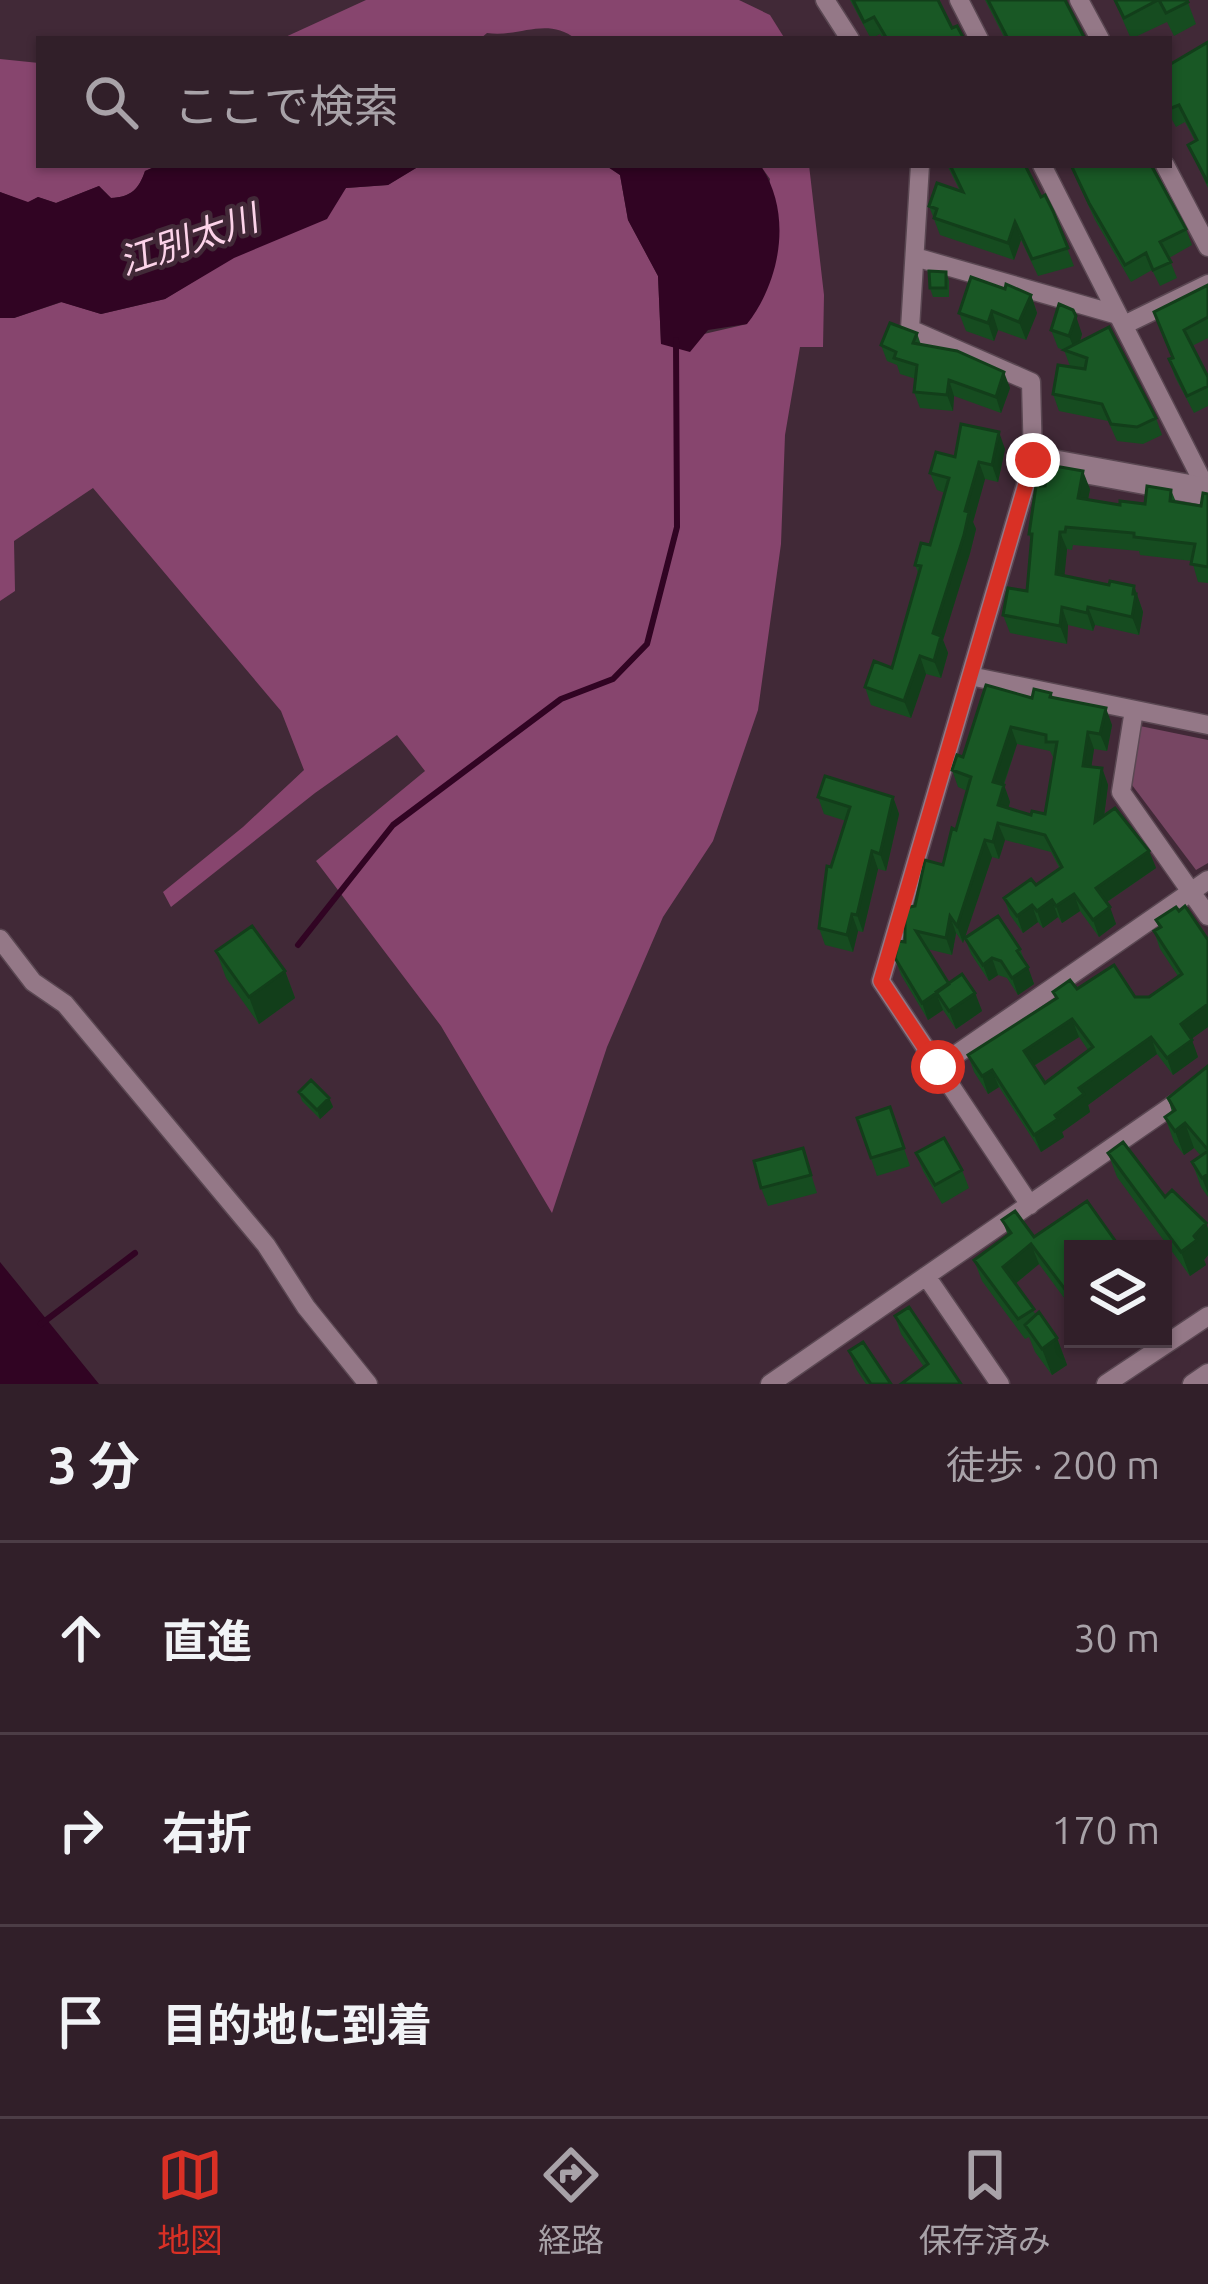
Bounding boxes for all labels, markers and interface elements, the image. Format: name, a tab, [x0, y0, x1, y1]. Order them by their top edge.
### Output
search box	[36, 36, 1172, 168]
icon: search	[78, 69, 144, 135]
text: ここで検索	[174, 80, 399, 131]
water label: 江別太川	[113, 195, 267, 282]
route end	[1006, 433, 1060, 487]
route start	[911, 1040, 965, 1094]
map controls	[1064, 1240, 1172, 1348]
button: layers	[1064, 1240, 1172, 1348]
text: 3 分	[48, 1436, 140, 1494]
text: 徒歩 · 200 m	[946, 1443, 1160, 1486]
icon: ahead	[48, 1605, 114, 1671]
text: 直進	[162, 1615, 252, 1666]
text: 30 m	[1073, 1616, 1160, 1659]
icon: right	[48, 1797, 114, 1863]
text: 右折	[162, 1807, 252, 1858]
text: 170 m	[1051, 1808, 1160, 1851]
icon: arrive	[48, 1989, 114, 2055]
text: 目的地に到着	[162, 1999, 432, 2050]
tab: 地図	[157, 2142, 223, 2262]
tab: 経路	[538, 2142, 604, 2262]
tab: 保存済み	[919, 2142, 1051, 2262]

